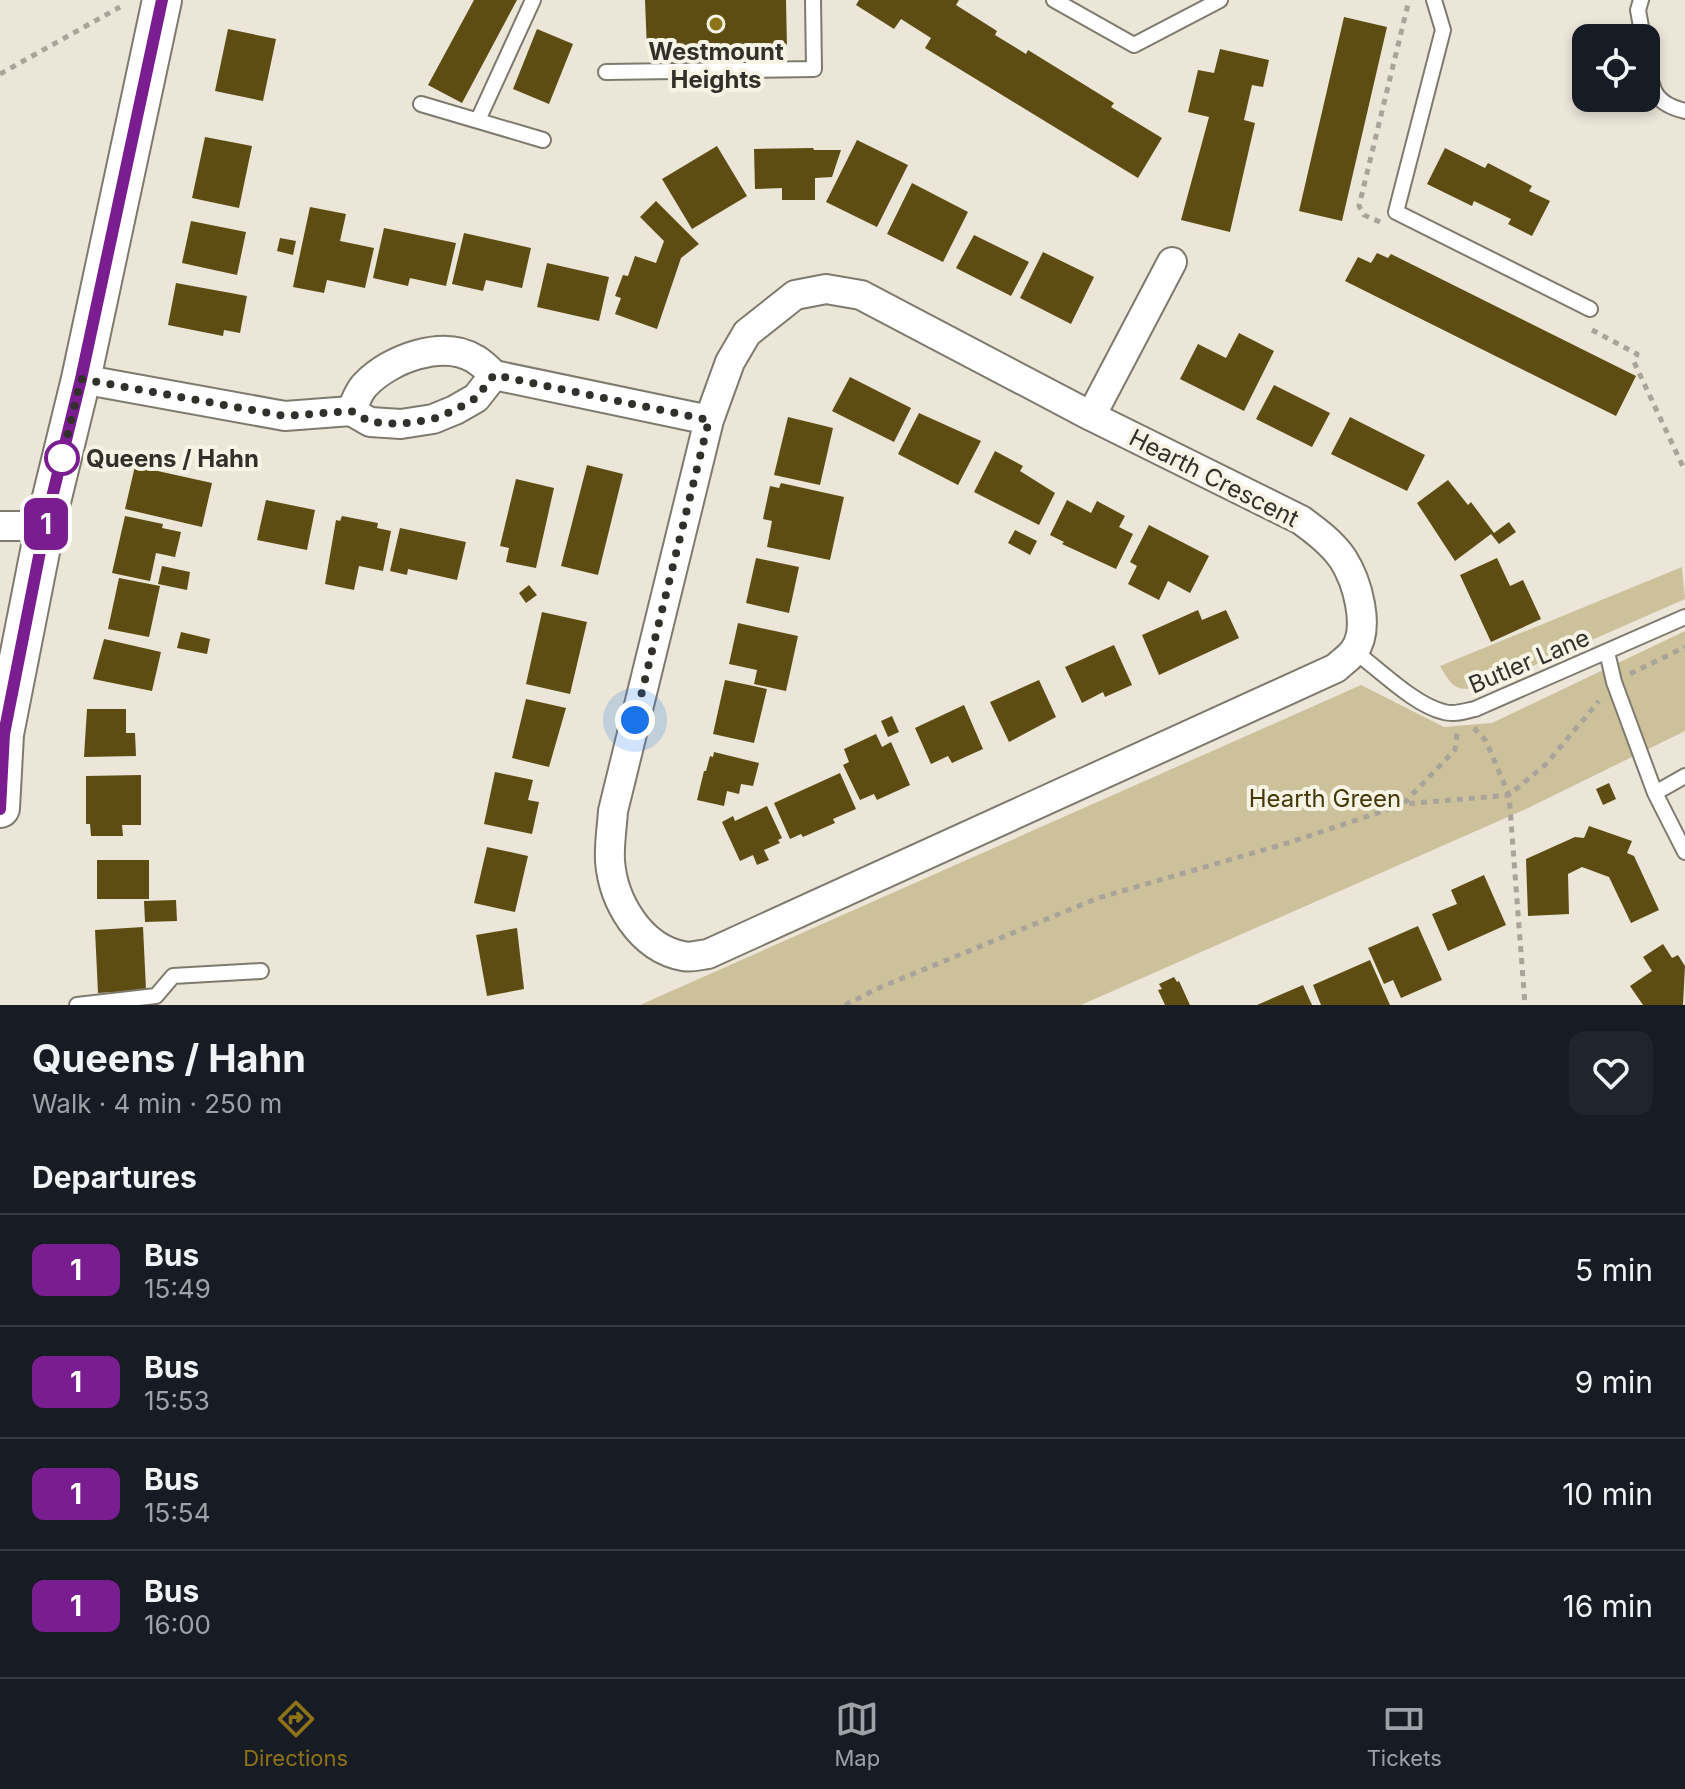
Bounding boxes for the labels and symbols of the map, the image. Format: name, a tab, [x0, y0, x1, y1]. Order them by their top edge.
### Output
marker: Westmount Heights	[707, 15, 725, 33]
place label: Westmount Heights	[648, 37, 784, 94]
street label: Hearth Crescent	[1124, 423, 1304, 533]
marker: Queens / Hahn	[45, 441, 79, 475]
place label: Queens / Hahn	[86, 444, 259, 473]
line badge: 1	[20, 498, 72, 550]
street label: Butler Lane	[1464, 623, 1594, 699]
your location	[615, 700, 655, 740]
park label: Hearth Green	[1249, 784, 1401, 813]

